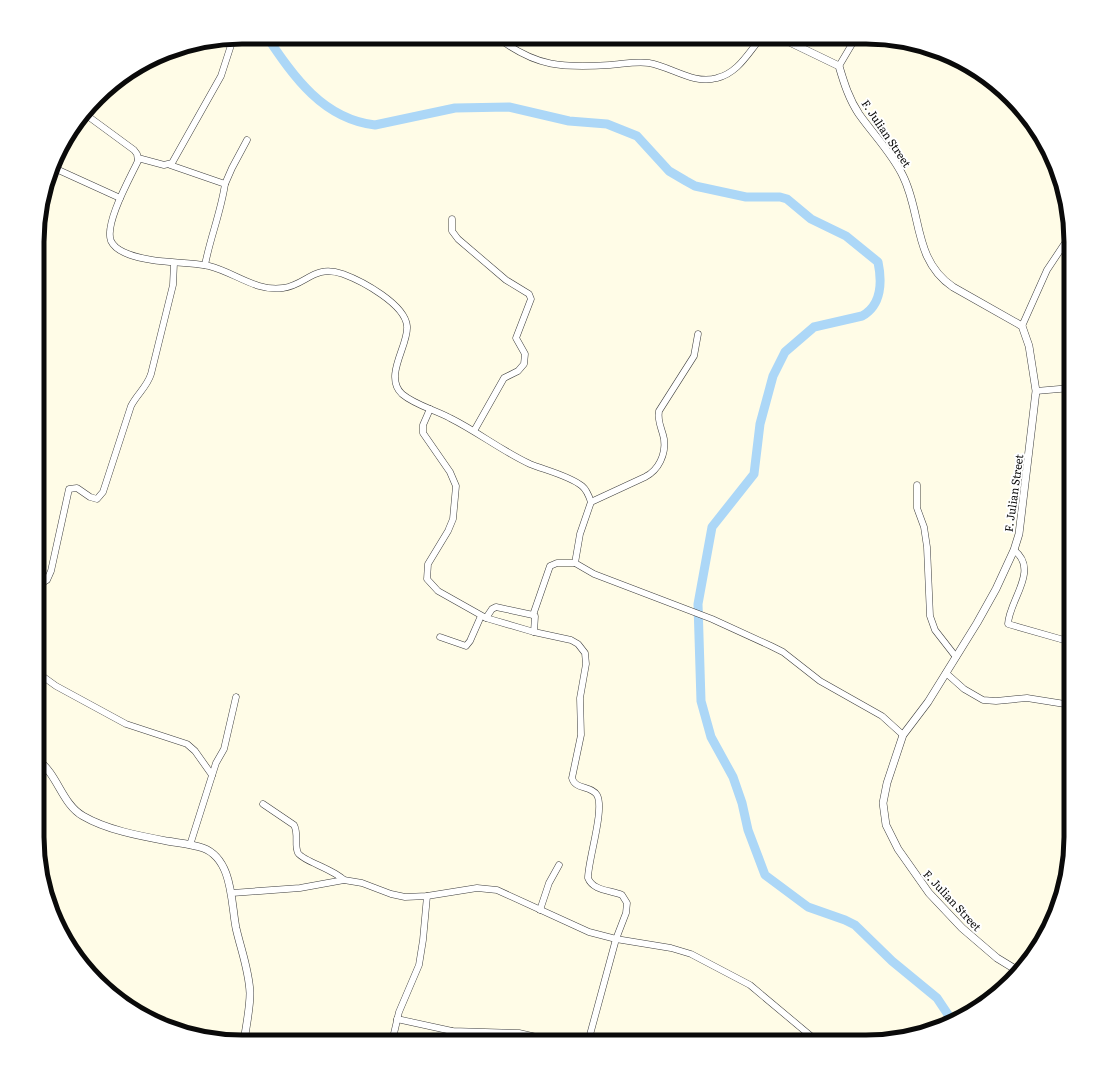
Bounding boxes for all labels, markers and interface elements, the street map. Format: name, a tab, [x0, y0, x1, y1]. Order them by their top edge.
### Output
street label: F. Julian Street	[858, 96, 916, 170]
street label: F. Julian Street	[1000, 452, 1026, 533]
street label: F. Julian Street	[920, 866, 986, 935]

